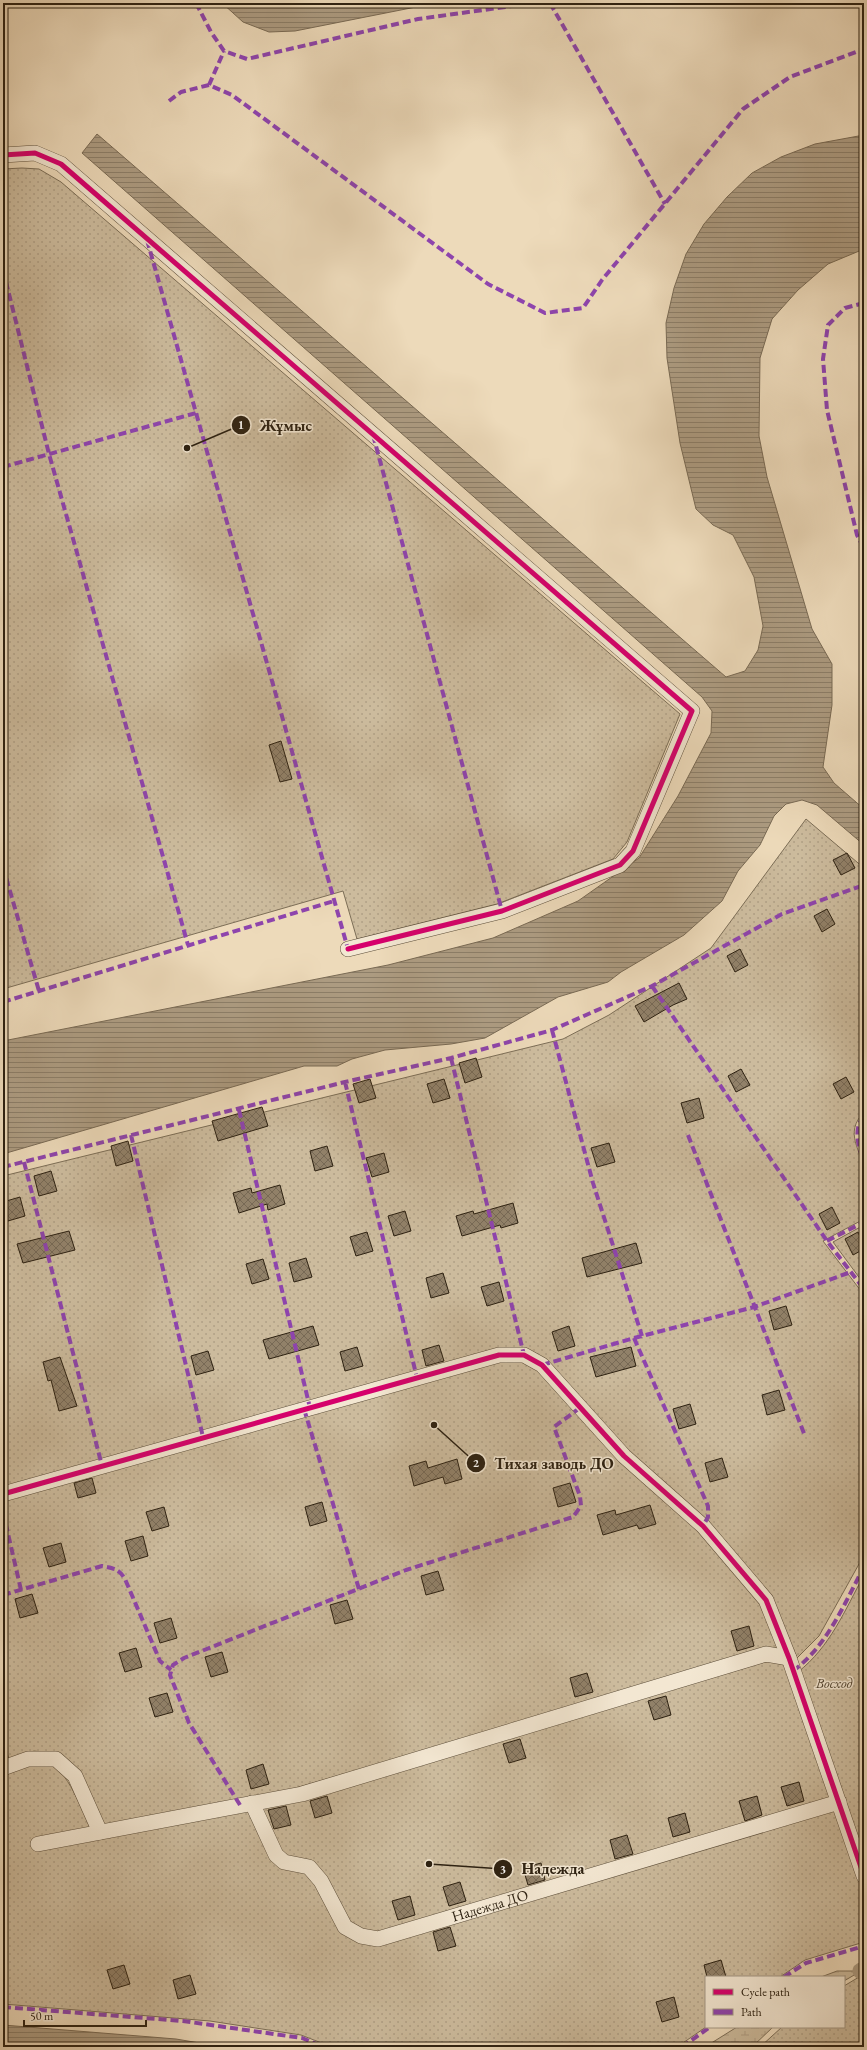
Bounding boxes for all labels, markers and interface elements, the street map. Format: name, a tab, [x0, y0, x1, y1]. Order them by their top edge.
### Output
callout: Жұмыс	[231, 411, 320, 439]
text: Жұмыс	[259, 415, 313, 436]
text: 1	[238, 417, 244, 433]
callout: Тихая заводь ДО	[466, 1449, 622, 1477]
text: Тихая заводь ДО	[494, 1453, 614, 1474]
text: 2	[473, 1455, 480, 1471]
park label: Восход	[814, 1673, 853, 1692]
callout: Надежда	[493, 1855, 592, 1883]
text: Надежда	[521, 1858, 586, 1879]
text: 3	[500, 1861, 506, 1877]
street label: Надежда ДО	[449, 1885, 530, 1926]
legend	[705, 1976, 845, 2028]
text: Cycle path	[741, 1984, 790, 2000]
scale bar	[24, 2002, 146, 2028]
text: Path	[741, 2004, 762, 2020]
text: 50 m	[30, 2008, 54, 2024]

